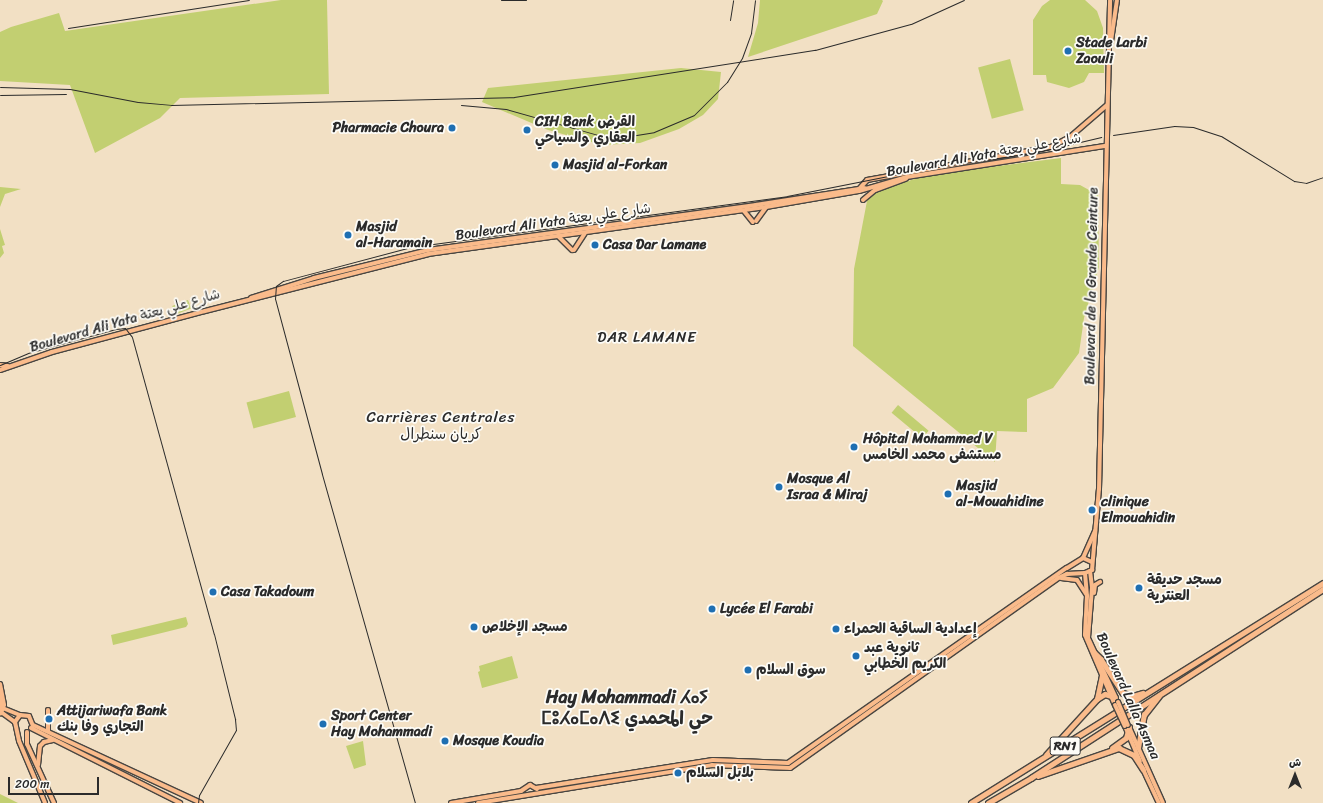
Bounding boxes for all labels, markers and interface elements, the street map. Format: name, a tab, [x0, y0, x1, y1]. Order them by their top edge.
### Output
place label: Stade Larbi Zaouli	[1076, 35, 1147, 68]
marker: Stade Larbi Zaouli	[1063, 46, 1073, 56]
place label: CIH Bank القرض العقاري والسياحي	[535, 114, 635, 146]
place label: Pharmacie Choura	[332, 120, 444, 136]
marker: Pharmacie Choura	[447, 123, 457, 133]
marker: CIH Bank القرض العقاري والسياحي	[522, 125, 532, 135]
street label: Boulevard Ali Yata شارع علي يعتة	[885, 130, 1083, 180]
place label: Masjid al-Forkan	[563, 157, 667, 173]
marker: Masjid al-Forkan	[550, 160, 560, 170]
street label: Boulevard de la Grande Ceinture	[1082, 187, 1102, 385]
street label: Boulevard Ali Yata شارع علي يعتة	[454, 200, 652, 244]
place label: Masjid al-Haramain	[356, 219, 432, 252]
marker: Masjid al-Haramain	[343, 230, 353, 240]
place label: Casa Dar Lamane	[603, 237, 706, 253]
marker: Casa Dar Lamane	[590, 240, 600, 250]
street label: Boulevard Ali Yata شارع علي يعتة	[28, 286, 222, 356]
district label: DAR LAMANE	[597, 329, 697, 347]
district label: Carrières Centrales كريان سنطرال	[367, 408, 515, 443]
place label: Hôpital Mohammed V مستشفى محمد الخامس	[863, 431, 1001, 464]
marker: Hôpital Mohammed V مستشفى محمد الخامس	[848, 441, 860, 453]
place label: Mosque Al Israa & Miraj	[787, 471, 868, 504]
place label: Masjid al-Mouahidine	[956, 478, 1044, 510]
marker: Mosque Al Israa & Miraj	[774, 482, 784, 492]
marker: Masjid al-Mouahidine	[943, 489, 953, 499]
place label: clinique Elmouahidin	[1101, 494, 1175, 526]
marker: clinique Elmouahidin	[1086, 504, 1098, 516]
place label: مسجد حديقة العنترية	[1147, 572, 1222, 604]
marker: مسجد حديقة العنترية	[1134, 583, 1144, 593]
place label: Casa Takadoum	[221, 584, 314, 600]
marker: Casa Takadoum	[208, 587, 218, 597]
place label: Lycée El Farabi	[720, 601, 813, 617]
marker: Lycée El Farabi	[707, 604, 717, 614]
place label: مسجد الإخلاص	[482, 619, 568, 635]
place label: إعدادية الساقية الحمراء	[844, 621, 977, 637]
marker: مسجد الإخلاص	[469, 622, 479, 632]
marker: إعدادية الساقية الحمراء	[831, 624, 841, 634]
street label: Boulevard Lalla Asmaa	[1092, 630, 1164, 762]
place label: ثانوية عبد الكريم الخطابي	[864, 640, 946, 672]
marker: ثانوية عبد الكريم الخطابي	[851, 651, 861, 661]
place label: سوق السلام	[756, 662, 825, 678]
marker: سوق السلام	[743, 665, 753, 675]
district label: Hay Mohammadi ⵃⴰⵢ ⵎⵓⵃⴰⵎⴰⴷⵉ حي المحمدي	[541, 687, 713, 730]
place label: Attijariwafa Bank التجاري وفا بنك	[57, 703, 167, 736]
place label: Sport Center Hay Mohammadi	[331, 708, 432, 740]
marker: Attijariwafa Bank التجاري وفا بنك	[44, 714, 54, 724]
marker: Sport Center Hay Mohammadi	[318, 719, 328, 729]
place label: Mosque Koudia	[453, 733, 544, 749]
road number: RN1	[1049, 735, 1081, 757]
marker: Mosque Koudia	[440, 736, 450, 746]
text: ش	[1289, 753, 1301, 772]
north arrow	[1275, 755, 1315, 795]
place label: بلابل السلام	[686, 765, 754, 781]
marker: بلابل السلام	[673, 768, 683, 778]
scale bar	[10, 769, 101, 795]
text: 200 m	[15, 773, 49, 795]

